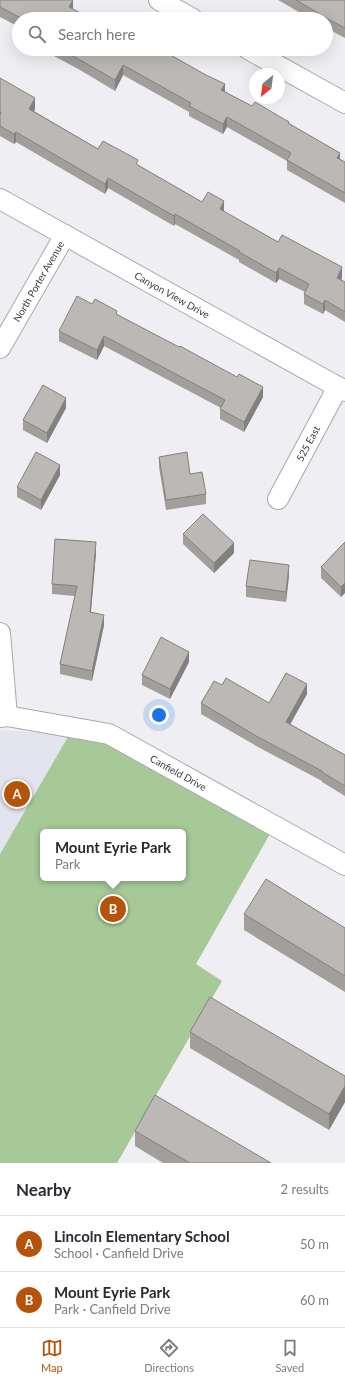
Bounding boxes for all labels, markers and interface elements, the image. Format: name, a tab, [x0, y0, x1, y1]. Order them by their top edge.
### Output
search box	[12, 12, 333, 56]
icon: search	[26, 23, 48, 45]
text: Search here	[58, 25, 135, 43]
north arrow	[249, 68, 285, 104]
street label: North Porter Avenue	[10, 239, 66, 324]
street label: Canyon View Drive	[132, 269, 212, 320]
street label: 525 East	[293, 423, 322, 463]
your location	[149, 705, 169, 725]
street label: Canfield Drive	[148, 752, 209, 793]
pin: A	[4, 779, 30, 809]
popup	[40, 829, 186, 881]
text: Mount Eyrie Park	[55, 838, 171, 856]
text: Park	[55, 856, 80, 872]
pin: B	[100, 894, 126, 924]
text: Nearby	[16, 1179, 71, 1200]
text: 2 results	[281, 1181, 329, 1197]
text: Lincoln Elementary School	[54, 1227, 230, 1245]
text: A	[24, 1236, 34, 1252]
text: 50 m	[300, 1236, 329, 1252]
text: School · Canfield Drive	[54, 1245, 184, 1261]
text: Mount Eyrie Park	[54, 1283, 170, 1301]
text: B	[25, 1292, 33, 1308]
text: 60 m	[300, 1292, 329, 1308]
text: Park · Canfield Drive	[54, 1301, 171, 1317]
tab: Map	[41, 1337, 63, 1374]
tab: Directions	[144, 1337, 194, 1374]
tab: Saved	[275, 1337, 304, 1374]

